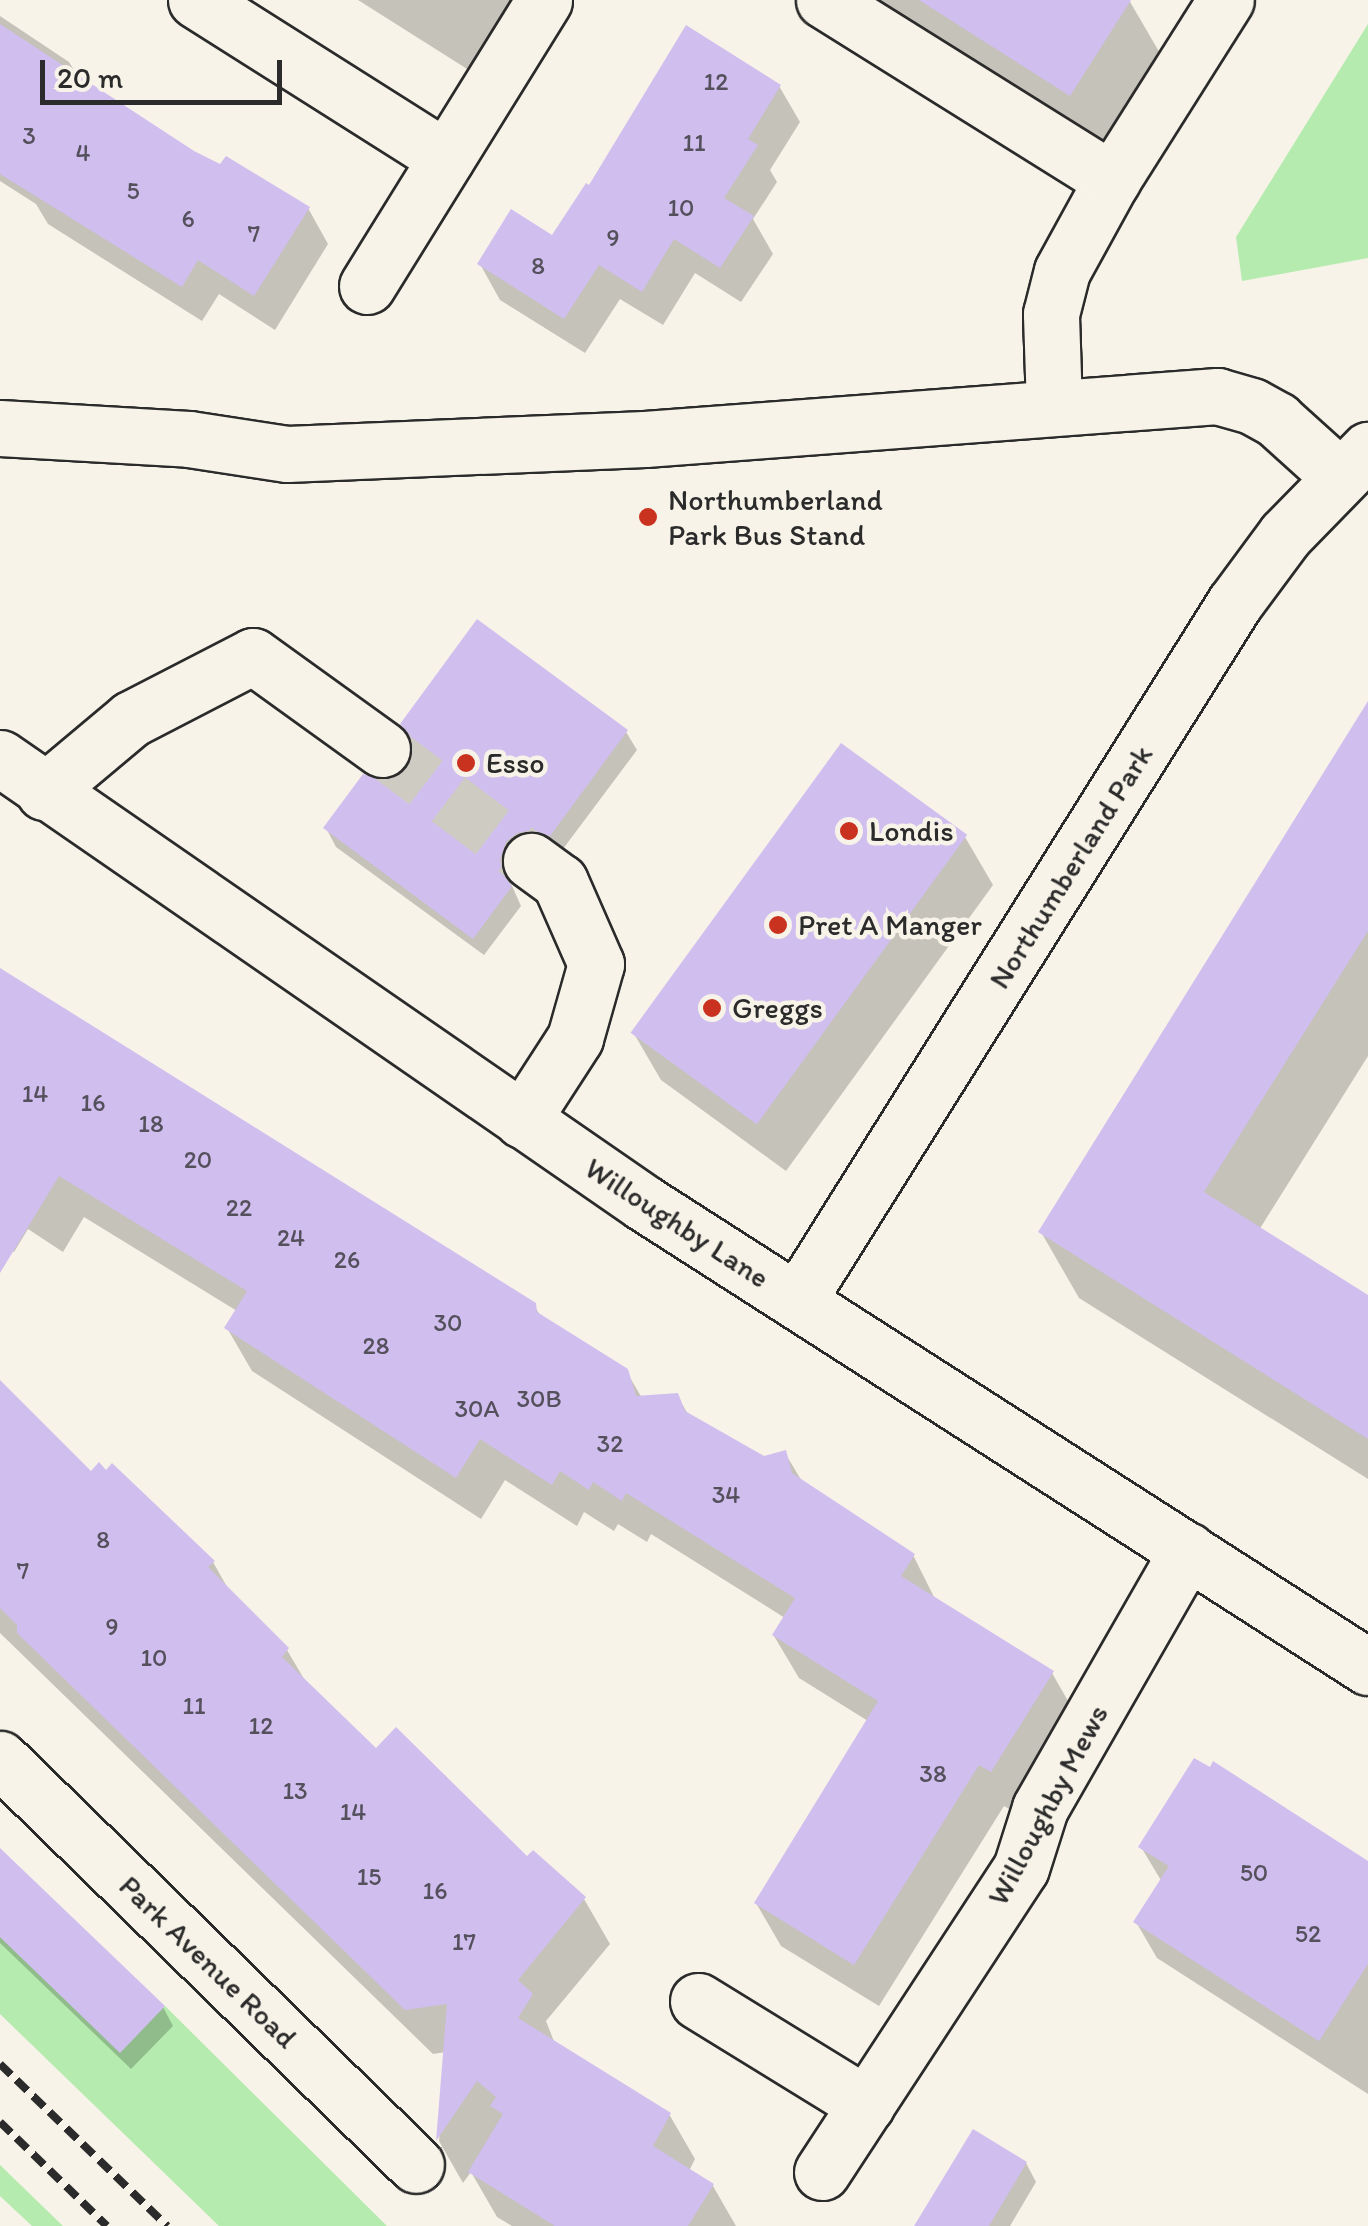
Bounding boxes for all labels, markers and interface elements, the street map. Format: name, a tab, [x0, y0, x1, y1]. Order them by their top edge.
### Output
scale bar	[45, 40, 288, 102]
text: 20 m	[57, 59, 123, 96]
house number: 12	[704, 66, 728, 96]
house number: 3	[22, 120, 36, 150]
house number: 11	[682, 127, 706, 157]
house number: 4	[75, 137, 91, 167]
house number: 5	[126, 175, 140, 205]
house number: 10	[668, 192, 694, 222]
house number: 6	[181, 203, 195, 233]
house number: 7	[248, 218, 260, 248]
house number: 9	[606, 222, 620, 252]
house number: 8	[531, 250, 545, 280]
place label: Northumberland Park Bus Stand	[668, 482, 883, 552]
marker: Northumberland Park Bus Stand	[637, 506, 659, 528]
street label: Northumberland Park	[981, 739, 1161, 995]
place label: Esso	[486, 745, 545, 781]
marker: Esso	[455, 752, 477, 774]
place label: Londis	[869, 813, 954, 849]
marker: Londis	[838, 820, 860, 842]
place label: Pret A Manger	[798, 907, 983, 943]
marker: Pret A Manger	[767, 914, 789, 936]
place label: Greggs	[732, 990, 823, 1026]
marker: Greggs	[701, 997, 723, 1019]
house number: 14	[22, 1078, 48, 1108]
house number: 16	[81, 1087, 105, 1117]
house number: 18	[138, 1108, 164, 1138]
house number: 20	[184, 1144, 212, 1174]
street label: Willoughby Lane	[578, 1150, 776, 1296]
house number: 22	[226, 1192, 252, 1222]
house number: 24	[277, 1222, 305, 1252]
house number: 26	[334, 1244, 360, 1274]
house number: 30	[433, 1307, 463, 1337]
house number: 28	[363, 1330, 389, 1360]
house number: 30B	[516, 1383, 562, 1413]
house number: 30A	[454, 1393, 500, 1423]
house number: 32	[597, 1428, 623, 1458]
house number: 34	[712, 1479, 740, 1509]
house number: 8	[96, 1524, 110, 1554]
house number: 7	[17, 1555, 29, 1585]
house number: 9	[105, 1611, 119, 1641]
house number: 10	[141, 1642, 167, 1672]
house number: 11	[182, 1690, 206, 1720]
street label: Willoughby Mews	[980, 1699, 1116, 1911]
house number: 12	[249, 1710, 273, 1740]
house number: 38	[919, 1758, 947, 1788]
house number: 13	[282, 1775, 308, 1805]
house number: 14	[340, 1796, 366, 1826]
house number: 50	[1240, 1857, 1268, 1887]
house number: 15	[357, 1861, 381, 1891]
street label: Park Avenue Road	[112, 1869, 304, 2055]
house number: 16	[423, 1875, 447, 1905]
house number: 52	[1295, 1918, 1321, 1948]
house number: 17	[452, 1926, 476, 1956]

